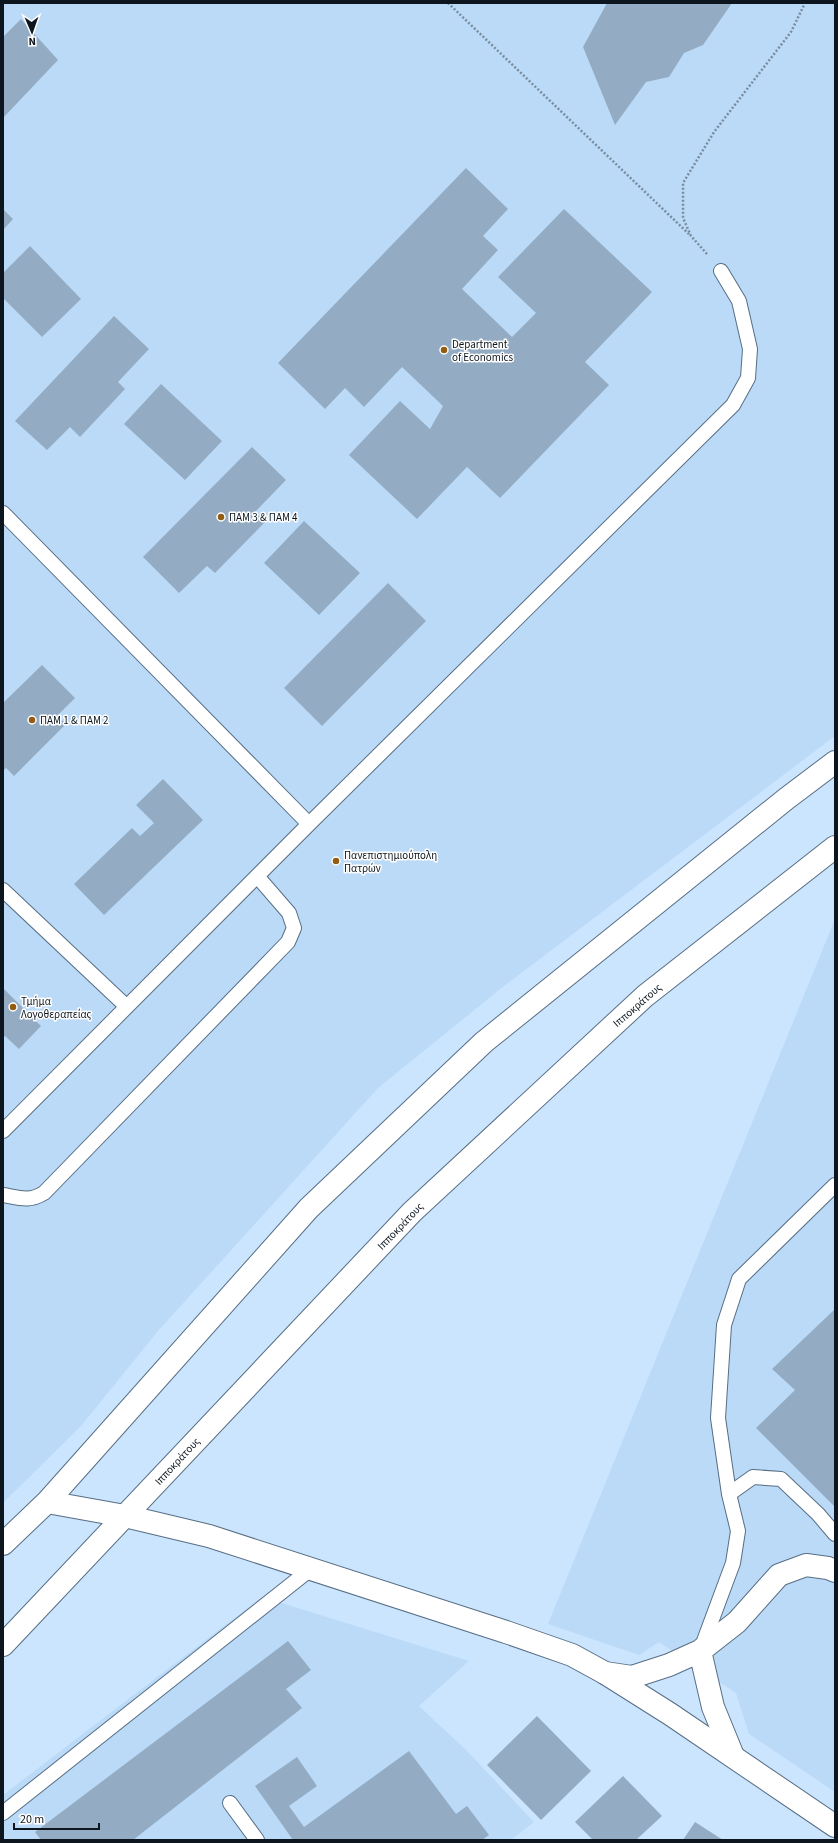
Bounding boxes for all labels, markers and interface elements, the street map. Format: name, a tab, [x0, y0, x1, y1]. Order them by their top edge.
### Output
north arrow	[12, 12, 52, 52]
text: N	[28, 34, 36, 49]
place label: Department of Economics	[452, 337, 514, 365]
marker: Department of Economics	[439, 345, 449, 355]
place label: ΠΑΜ 3 & ΠΑΜ 4	[229, 510, 298, 525]
marker: ΠΑΜ 3 & ΠΑΜ 4	[216, 512, 226, 522]
place label: ΠΑΜ 1 & ΠΑΜ 2	[40, 713, 109, 728]
marker: ΠΑΜ 1 & ΠΑΜ 2	[27, 715, 37, 725]
place label: Πανεπιστημιούπολη Πατρών	[344, 848, 437, 876]
marker: Πανεπιστημιούπολη Πατρών	[331, 856, 341, 866]
street label: Ιπποκράτους	[610, 980, 665, 1031]
place label: Τμήμα Λογοθεραπείας	[21, 994, 92, 1022]
marker: Τμήμα Λογοθεραπείας	[8, 1002, 18, 1012]
street label: Ιπποκράτους	[374, 1199, 427, 1253]
street label: Ιπποκράτους	[151, 1434, 204, 1488]
scale bar	[14, 1805, 99, 1831]
text: 20 m	[20, 1811, 44, 1828]

